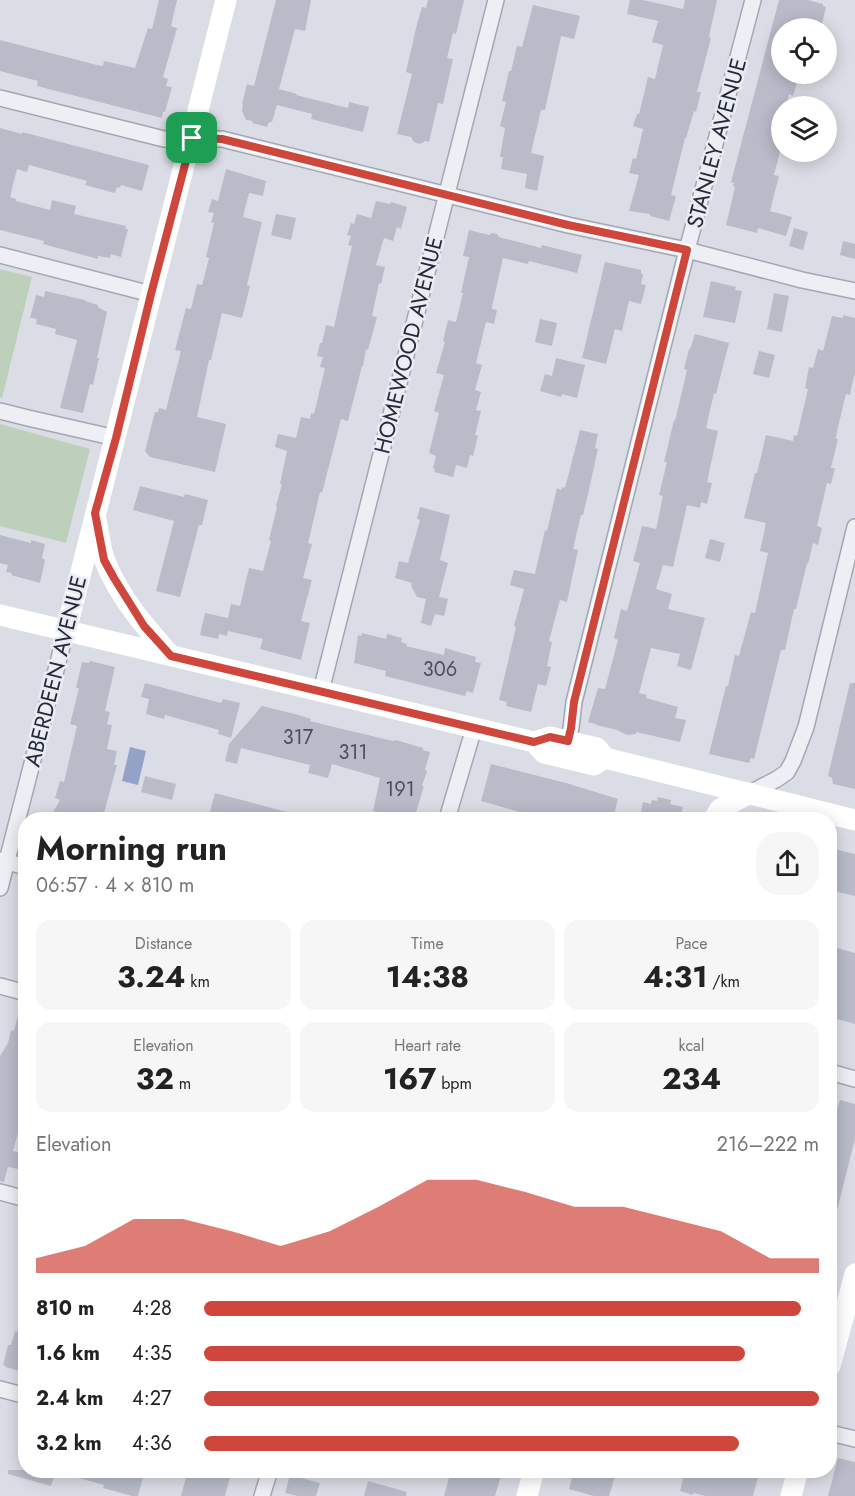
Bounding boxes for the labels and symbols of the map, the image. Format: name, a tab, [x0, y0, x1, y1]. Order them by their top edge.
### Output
street label: STANLEY AVENUE	[678, 55, 754, 231]
pin	[166, 112, 217, 163]
street label: HOMEWOOD AVENUE	[366, 233, 450, 457]
street label: ABERDEEN AVENUE	[16, 572, 94, 770]
house number: 306	[423, 655, 457, 684]
house number: 317	[283, 723, 314, 752]
house number: 311	[339, 738, 367, 767]
house number: 191	[385, 775, 415, 804]

